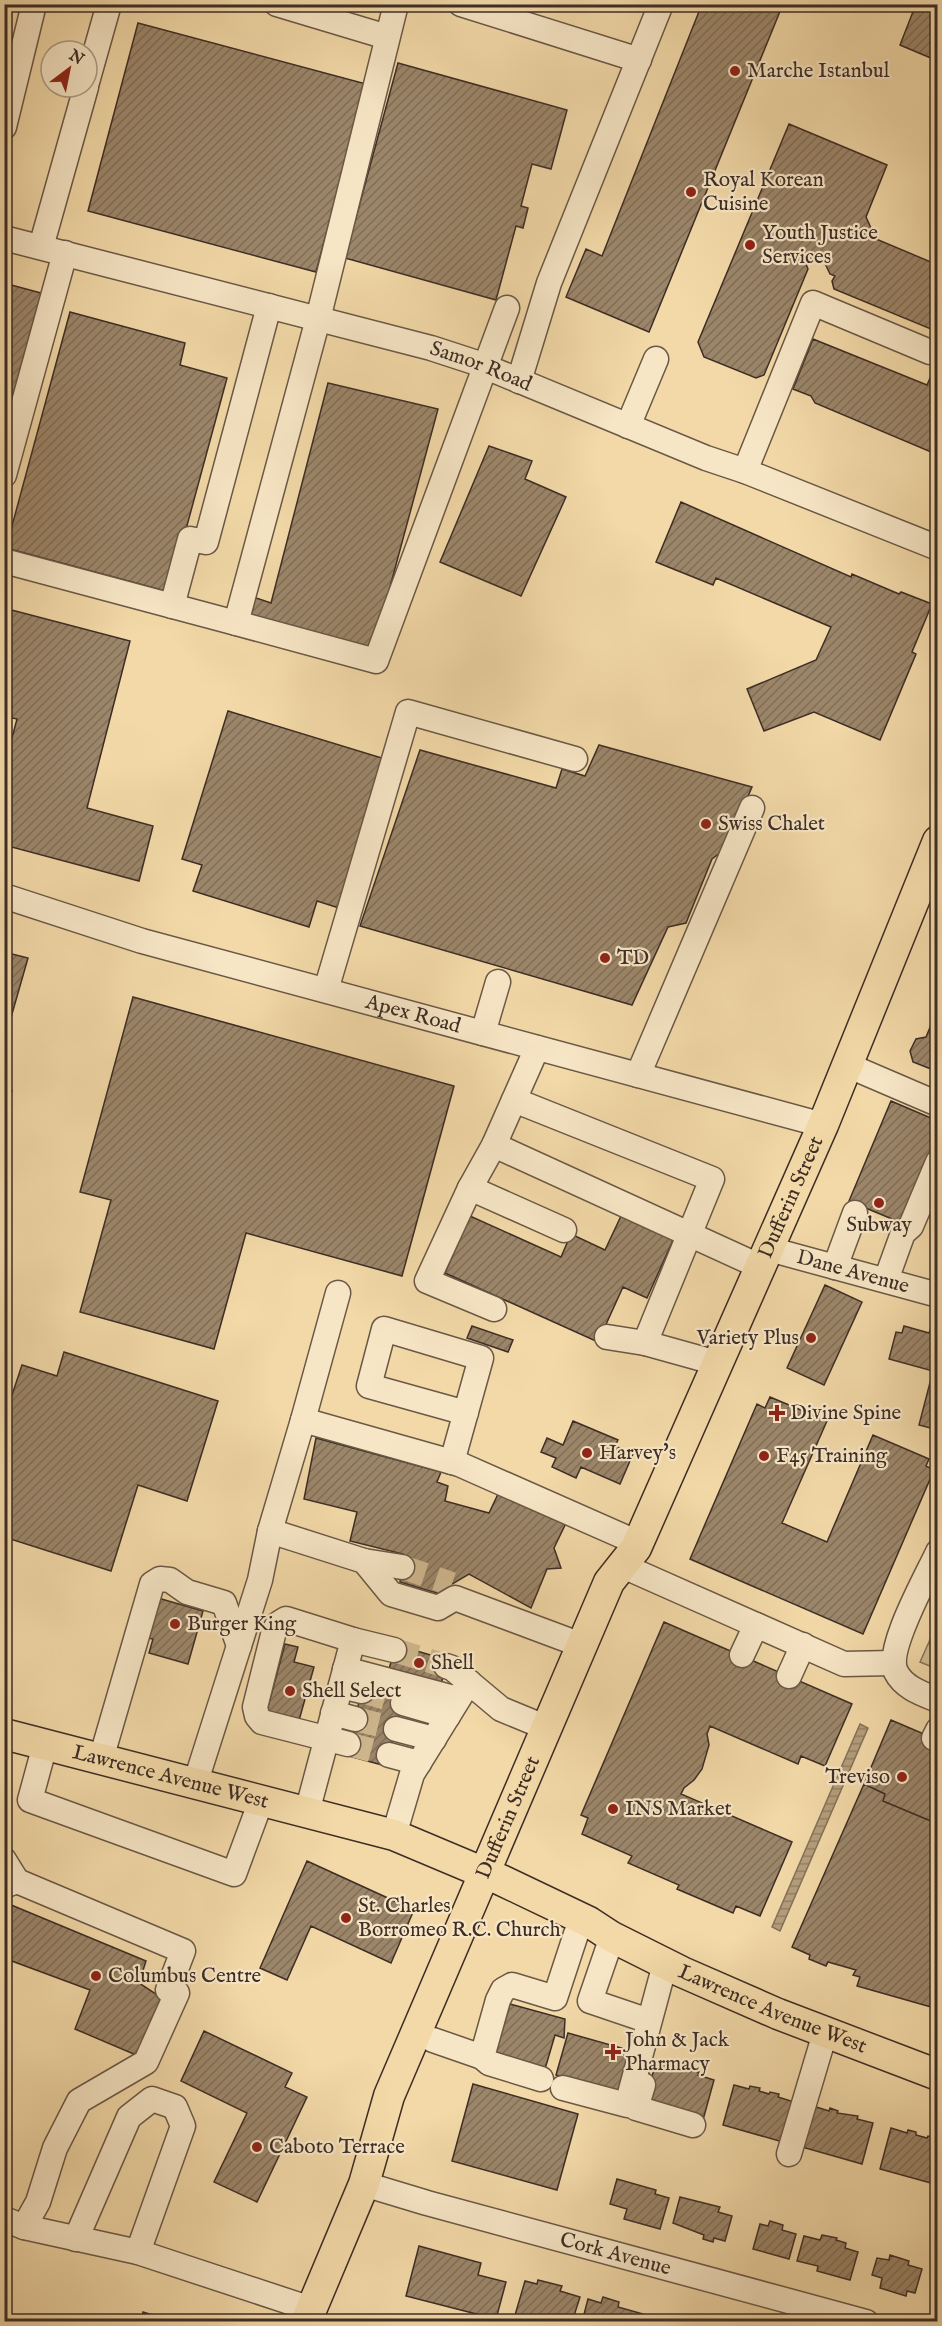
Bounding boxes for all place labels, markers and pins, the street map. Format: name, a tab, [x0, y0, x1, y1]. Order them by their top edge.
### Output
place label: Marche Istanbul	[747, 58, 890, 85]
marker: Marche Istanbul	[728, 64, 742, 78]
place label: Royal Korean Cuisine	[703, 167, 824, 218]
marker: Royal Korean Cuisine	[684, 185, 698, 199]
place label: Youth Justice Services	[762, 220, 878, 271]
marker: Youth Justice Services	[743, 238, 757, 252]
place label: Swiss Chalet	[718, 811, 825, 838]
marker: Swiss Chalet	[699, 817, 713, 831]
place label: TD	[617, 945, 649, 972]
marker: TD	[598, 951, 612, 965]
marker: Subway	[872, 1196, 886, 1210]
place label: Subway	[846, 1212, 912, 1239]
place label: Variety Plus	[695, 1325, 799, 1352]
marker: Variety Plus	[804, 1331, 818, 1345]
place label: Divine Spine	[790, 1400, 902, 1427]
marker: Divine Spine	[768, 1404, 786, 1422]
place label: Harvey's	[599, 1440, 676, 1467]
place label: F45 Training	[776, 1443, 888, 1470]
marker: Harvey's	[580, 1446, 594, 1460]
marker: F45 Training	[757, 1449, 771, 1463]
place label: Burger King	[187, 1611, 297, 1638]
marker: Burger King	[168, 1617, 182, 1631]
place label: Shell	[431, 1650, 474, 1677]
marker: Shell	[412, 1656, 426, 1670]
place label: Shell Select	[302, 1678, 402, 1705]
marker: Shell Select	[283, 1684, 297, 1698]
place label: Treviso	[825, 1764, 890, 1791]
marker: Treviso	[895, 1770, 909, 1784]
place label: INS Market	[625, 1796, 732, 1823]
marker: INS Market	[606, 1802, 620, 1816]
place label: St. Charles Borromeo R.C. Church	[358, 1893, 561, 1944]
marker: St. Charles Borromeo R.C. Church	[339, 1911, 353, 1925]
place label: Columbus Centre	[108, 1963, 262, 1990]
marker: Columbus Centre	[89, 1969, 103, 1983]
place label: John & Jack Pharmacy	[623, 2027, 730, 2078]
marker: John & Jack Pharmacy	[606, 2045, 620, 2059]
place label: Caboto Terrace	[269, 2134, 405, 2161]
marker: Caboto Terrace	[250, 2140, 264, 2154]

